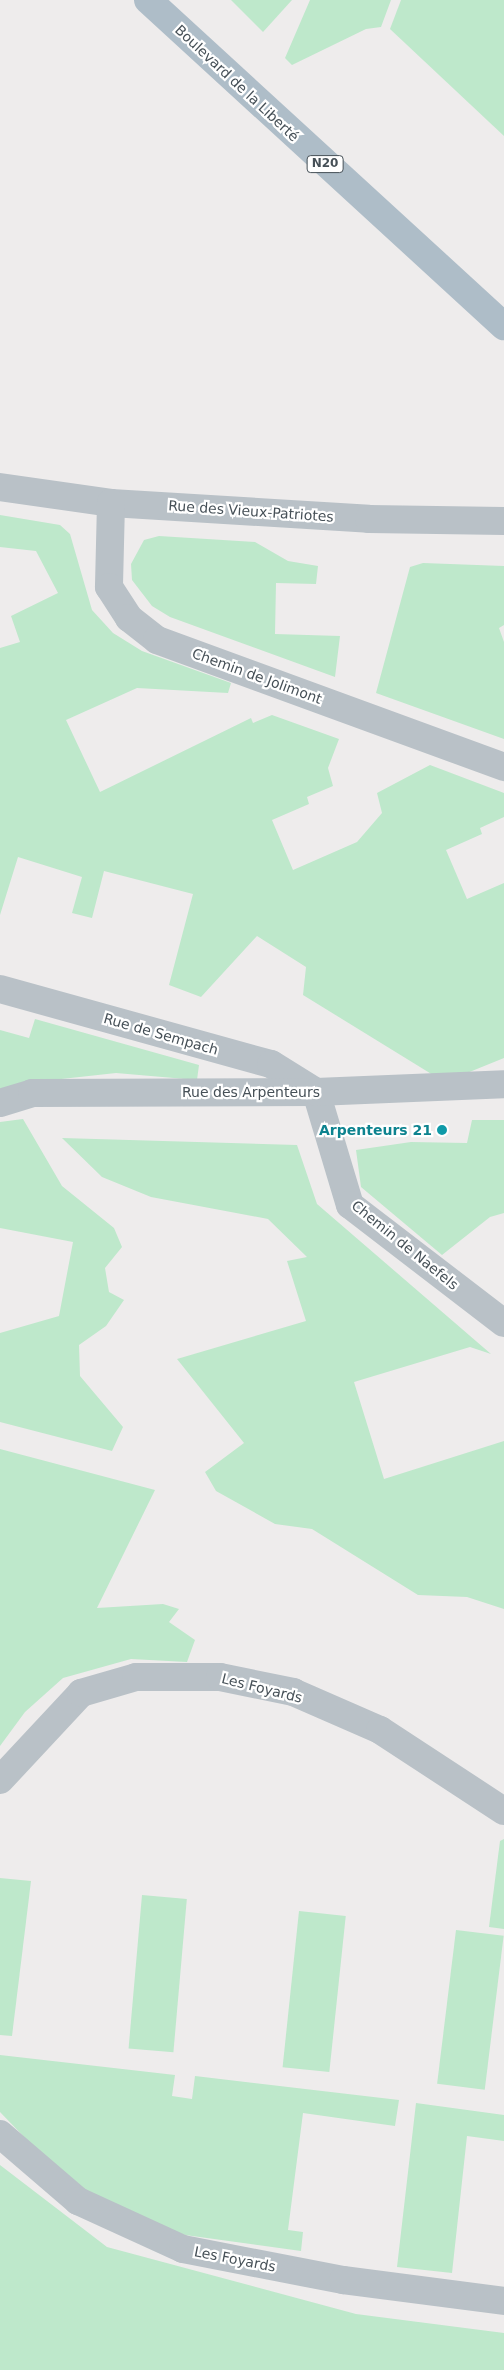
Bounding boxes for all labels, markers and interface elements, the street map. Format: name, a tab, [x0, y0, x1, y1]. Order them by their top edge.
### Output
street label: Boulevard de la Liberté	[172, 21, 302, 145]
road number: N20	[306, 154, 344, 173]
street label: Rue des Vieux-Patriotes	[168, 497, 334, 525]
street label: Chemin de Jolimont	[190, 645, 324, 707]
street label: Rue de Sempach	[102, 1010, 220, 1058]
street label: Rue des Arpenteurs	[182, 1084, 320, 1100]
place label: Arpenteurs 21	[319, 1122, 432, 1138]
marker: Arpenteurs 21	[436, 1124, 448, 1136]
street label: Chemin de Naefels	[348, 1197, 462, 1293]
street label: Les Foyards	[220, 1670, 304, 1706]
street label: Les Foyards	[193, 2243, 277, 2275]

